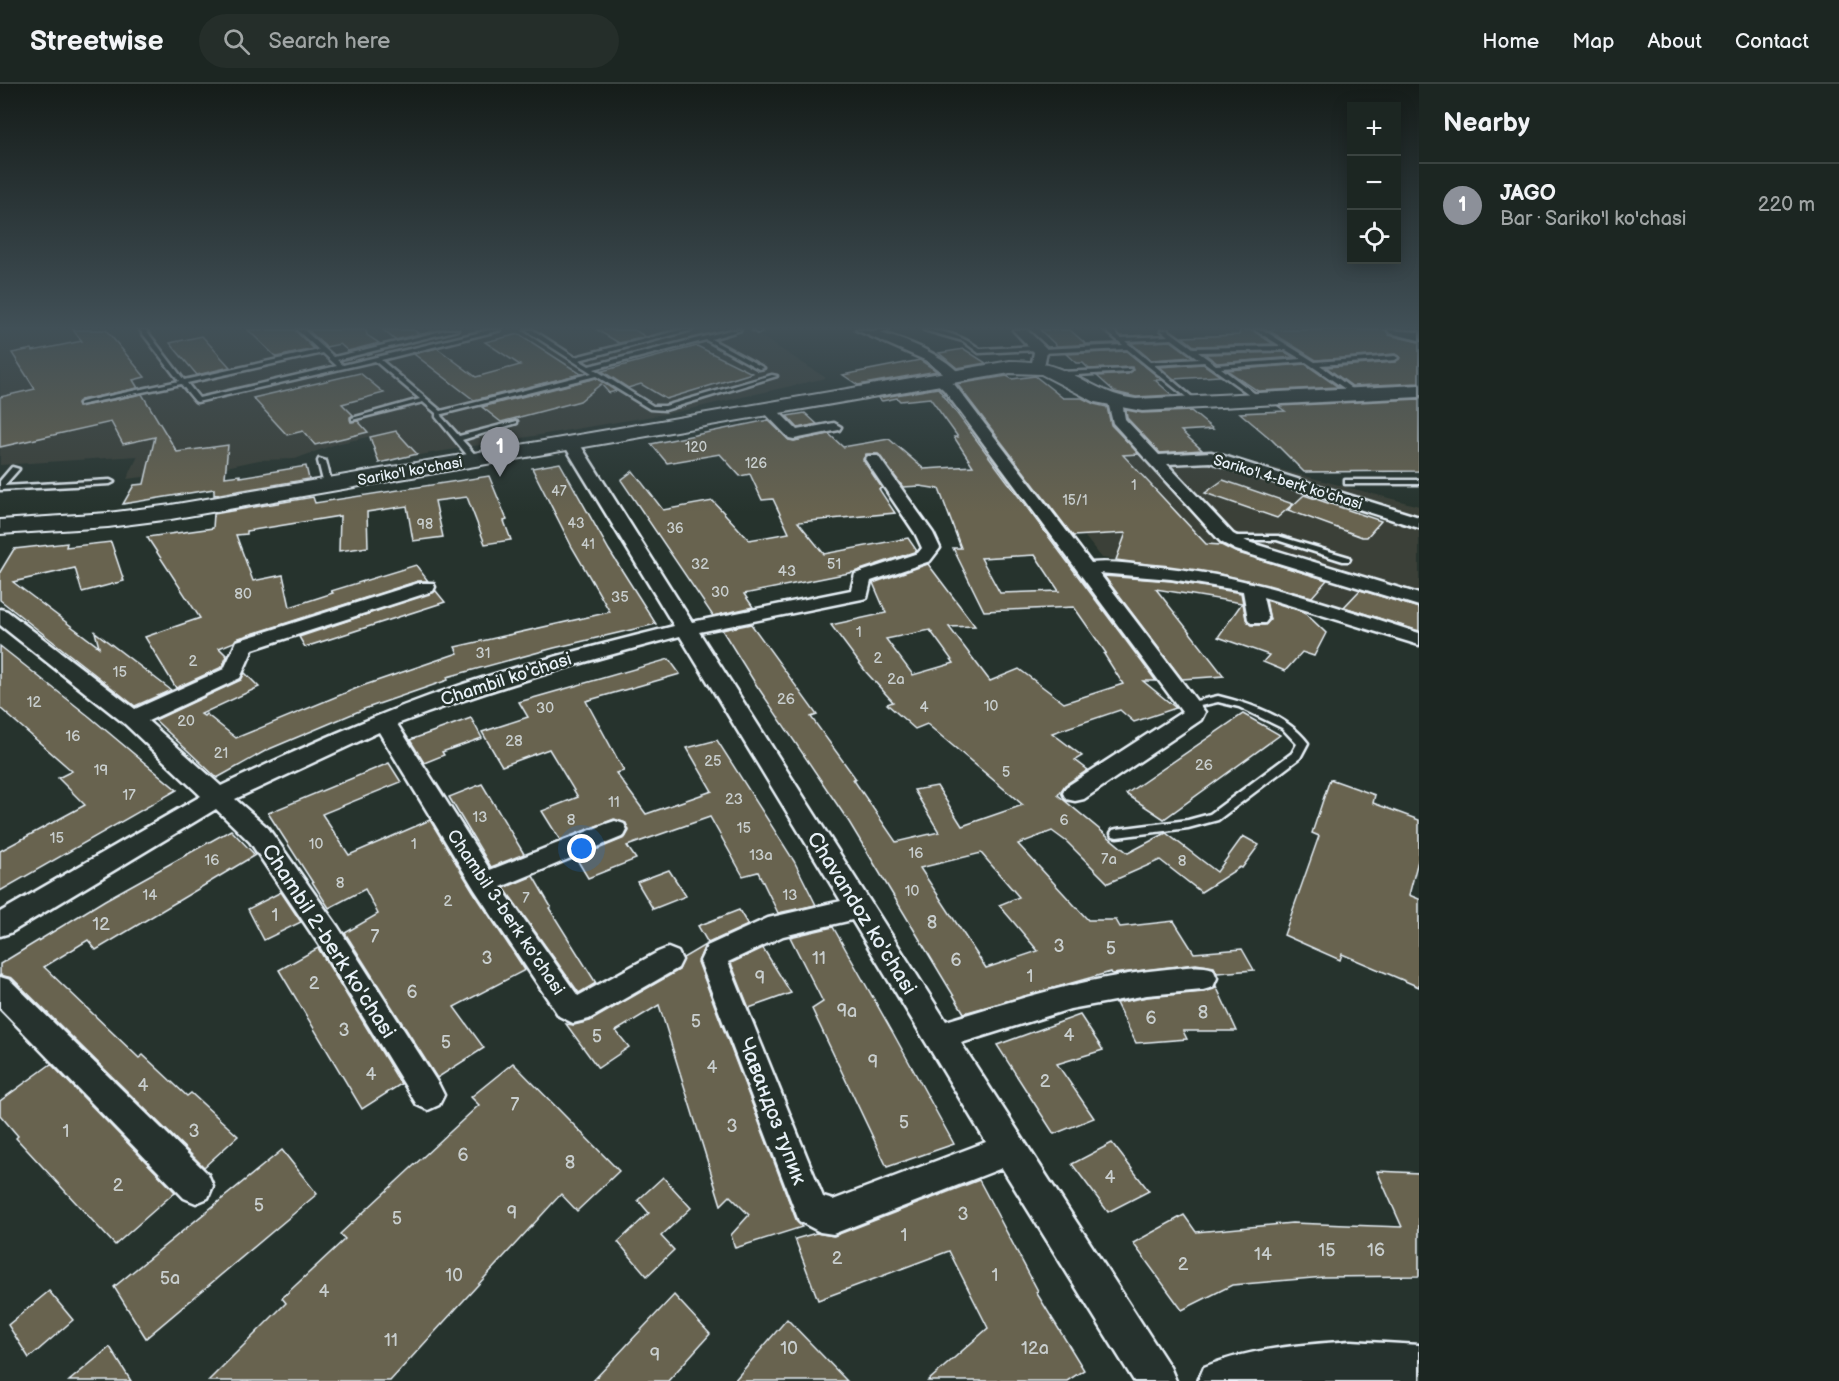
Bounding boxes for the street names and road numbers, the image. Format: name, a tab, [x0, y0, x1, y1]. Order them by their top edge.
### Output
street label: Sariko'l 4-berk ko'chasi	[1211, 451, 1365, 514]
street label: Sariko'l ko'chasi	[356, 453, 464, 490]
street label: Chambil ko'chasi	[438, 648, 574, 711]
street label: Chambil 3-berk ko'chasi	[443, 825, 569, 999]
street label: Chavandoz ko'chasi	[801, 827, 922, 999]
street label: Chambil 2-berk ko'chasi	[257, 839, 401, 1043]
street label: Чавандоз тупик	[733, 1034, 812, 1188]

